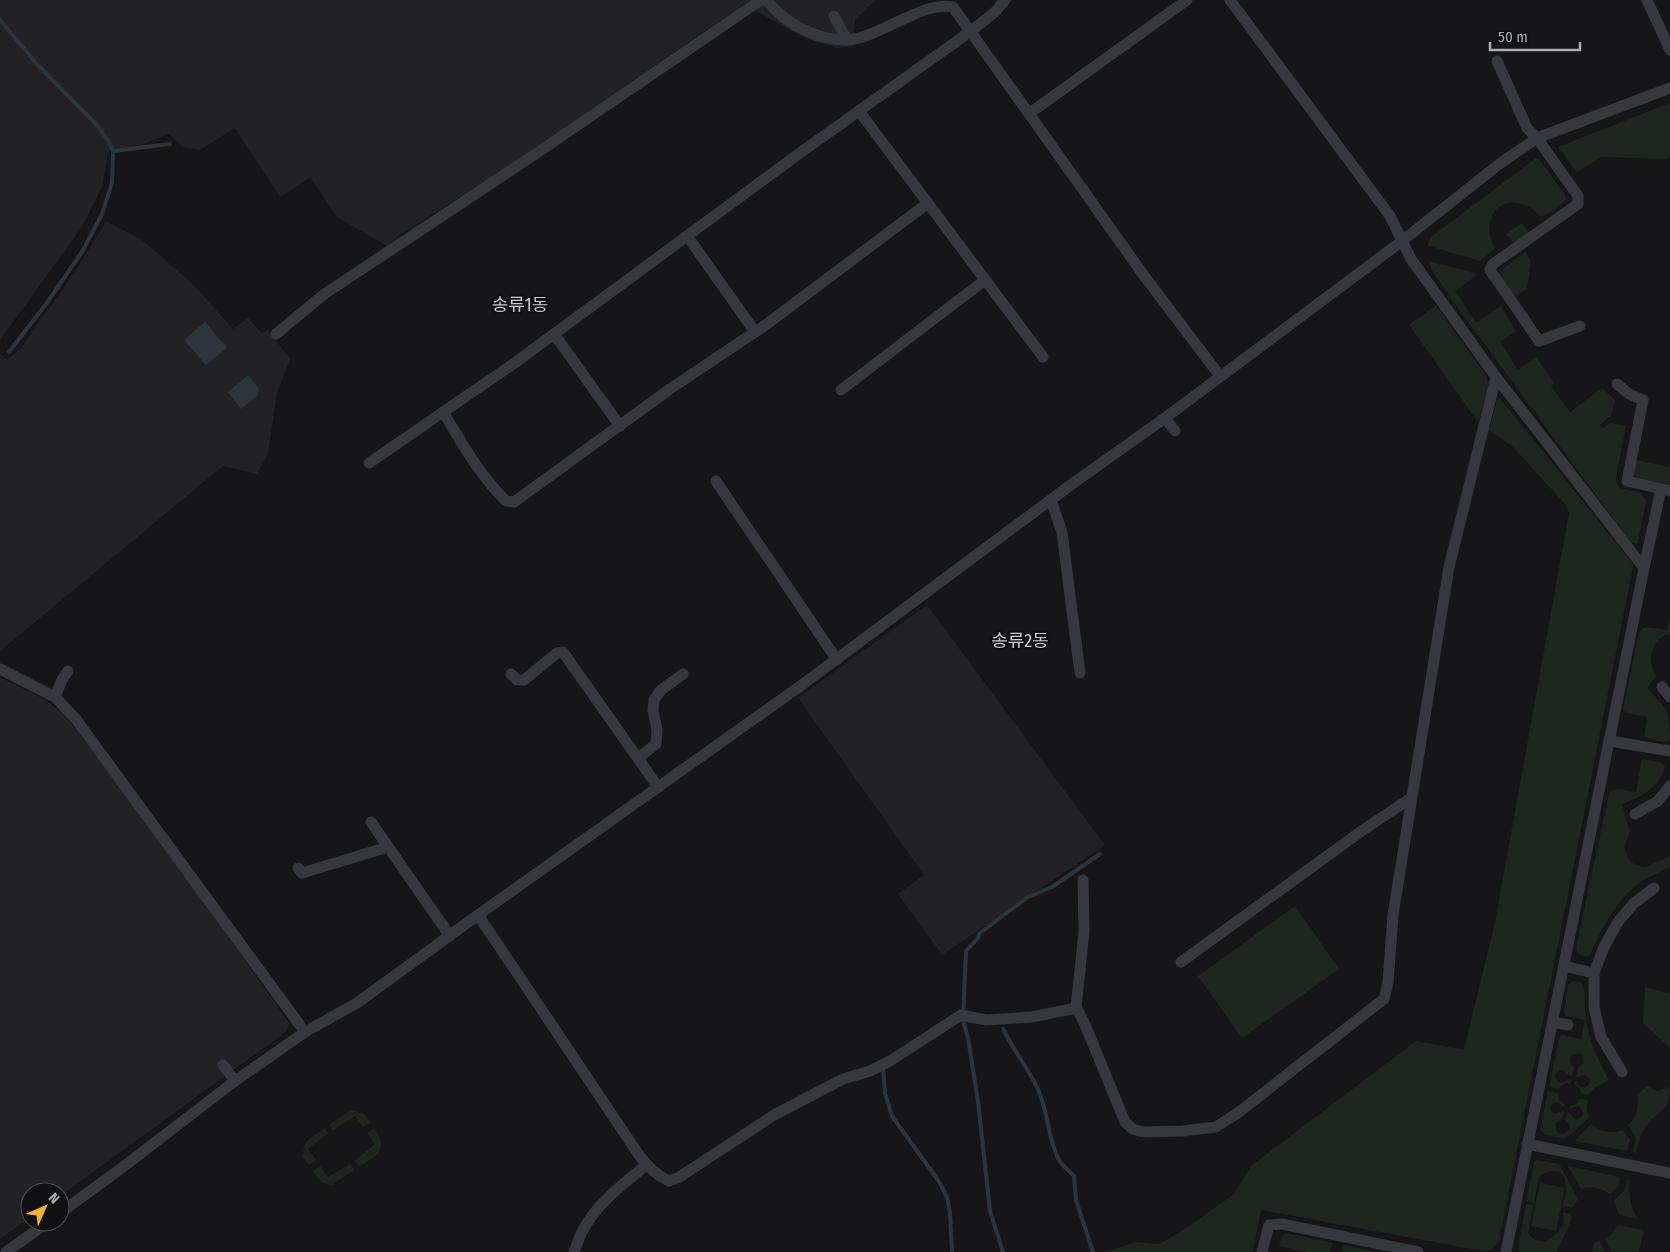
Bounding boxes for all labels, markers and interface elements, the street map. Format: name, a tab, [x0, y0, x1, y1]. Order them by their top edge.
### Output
scale bar	[1490, 20, 1580, 52]
text: 50 m	[1498, 28, 1528, 46]
district label: 송류1동	[492, 294, 548, 316]
district label: 송류2동	[991, 630, 1049, 652]
north arrow	[20, 1182, 70, 1232]
text: N	[45, 1189, 63, 1207]

